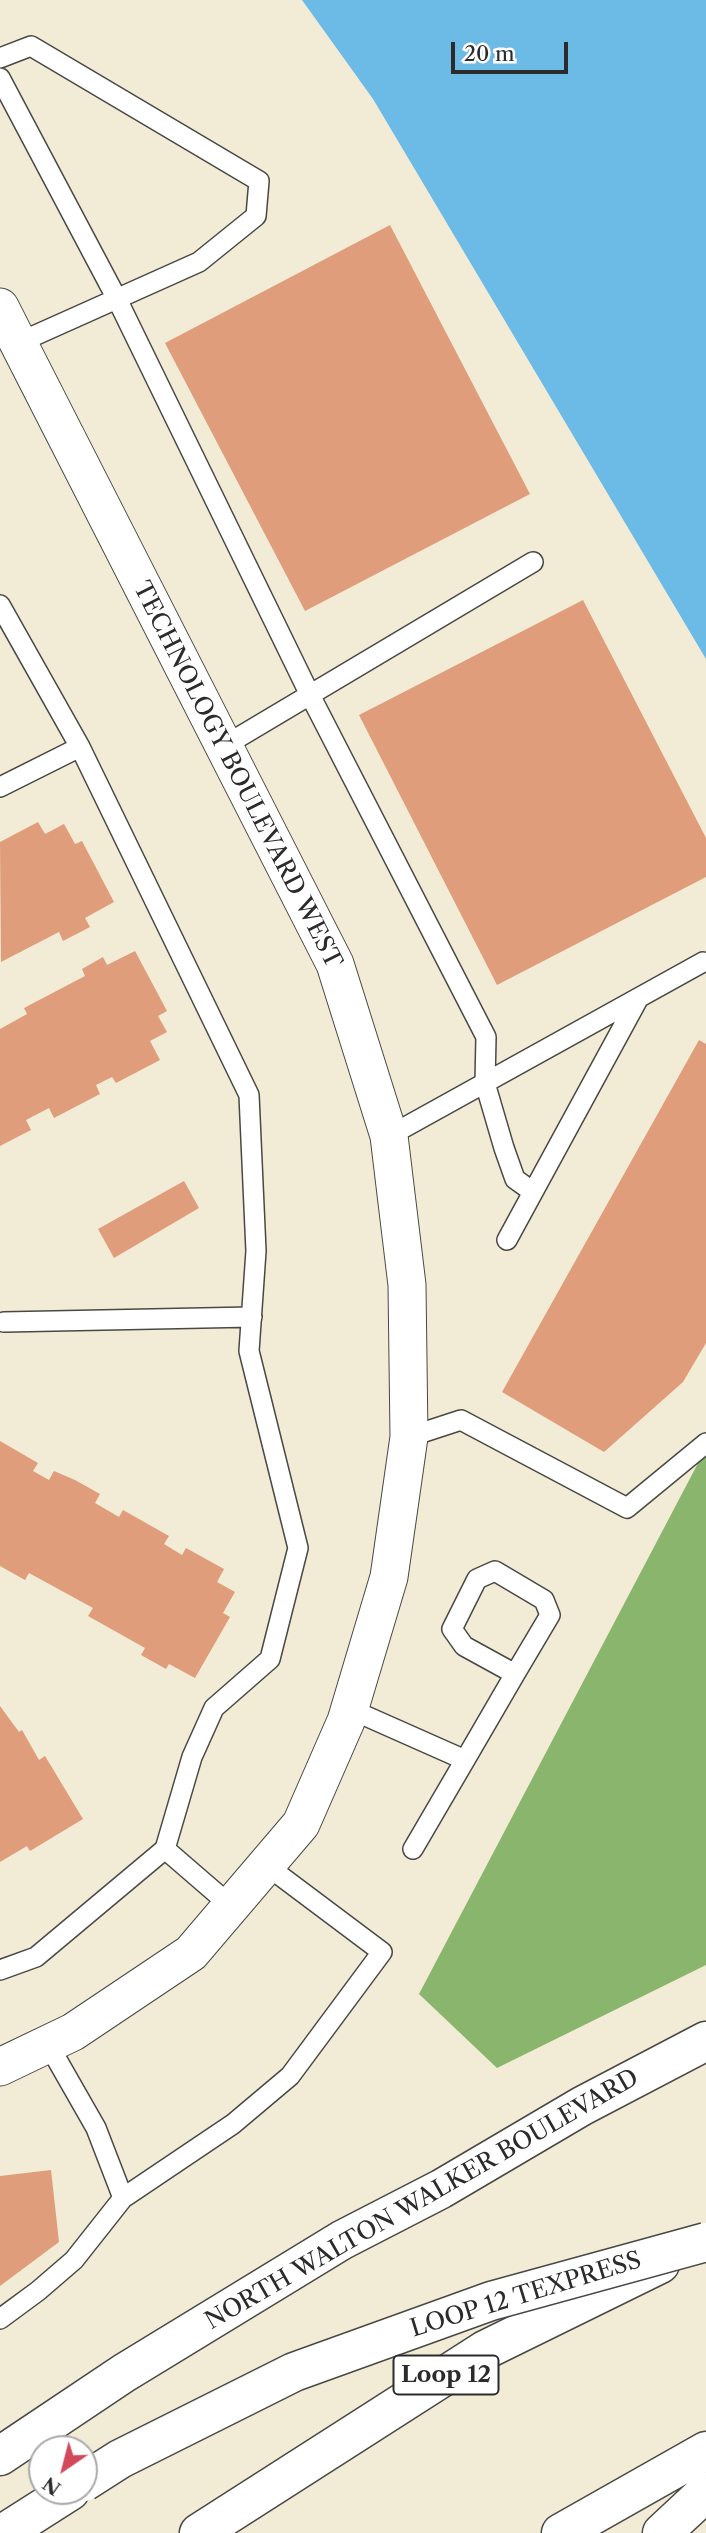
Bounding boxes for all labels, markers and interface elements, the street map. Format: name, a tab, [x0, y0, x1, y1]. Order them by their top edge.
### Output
scale bar	[454, 28, 571, 72]
text: 20 m	[464, 41, 515, 66]
street label: TECHNOLOGY BOULEVARD WEST	[126, 577, 348, 973]
street label: NORTH WALTON WALKER BOULEVARD	[200, 2064, 644, 2336]
street label: LOOP 12 TEXPRESS	[407, 2246, 645, 2344]
road number: Loop 12	[394, 2356, 499, 2394]
north arrow	[28, 2435, 98, 2505]
text: N	[38, 2472, 65, 2500]

